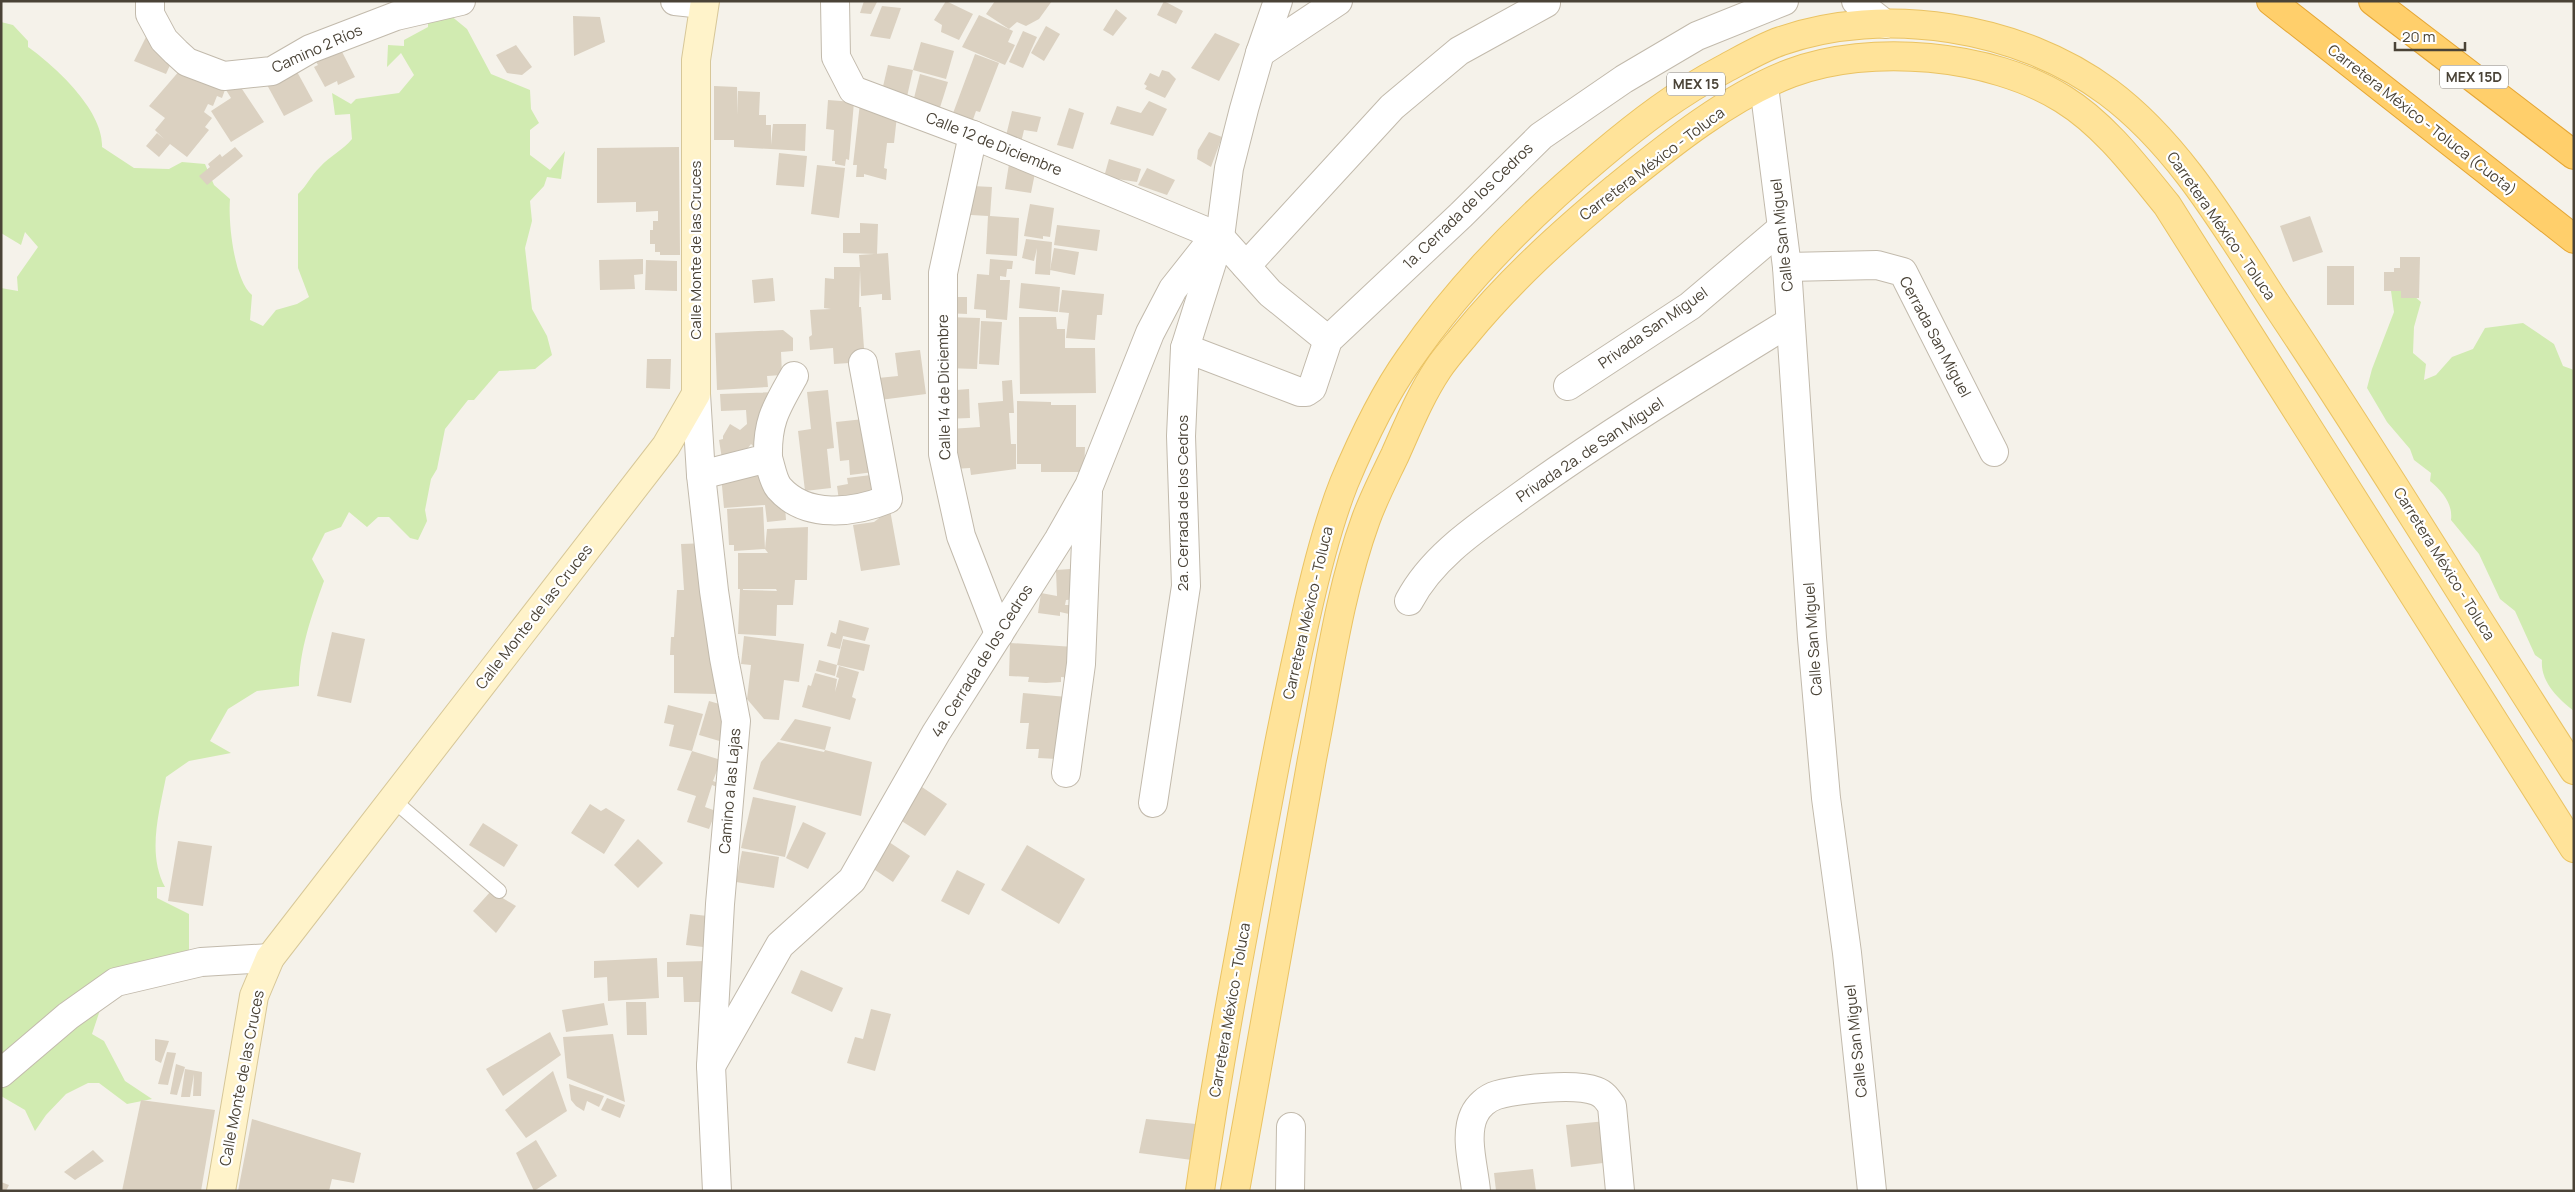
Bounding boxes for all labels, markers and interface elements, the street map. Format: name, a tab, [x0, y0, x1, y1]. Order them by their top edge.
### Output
street label: Camino 2 Ríos	[268, 19, 366, 78]
scale bar	[2395, 20, 2465, 52]
text: 20 m	[2402, 26, 2435, 47]
street label: Carretera México - Toluca (Cuota)	[2323, 39, 2521, 200]
road number: MEX 15D	[2440, 66, 2508, 88]
road number: MEX 15	[1667, 72, 1725, 96]
street label: Carretera México - Toluca	[1575, 102, 1729, 225]
street label: Calle 12 de Diciembre	[923, 107, 1066, 181]
street label: 1a. Cerrada de los Cedros	[1398, 138, 1538, 274]
street label: Carretera México - Toluca	[2162, 147, 2281, 304]
street label: Calle Monte de las Cruces	[685, 160, 706, 339]
street label: Calle San Miguel	[1765, 178, 1798, 293]
street label: Cerrada San Miguel	[1895, 273, 1976, 401]
street label: Privada San Miguel	[1594, 282, 1712, 373]
street label: Calle 14 de Diciembre	[932, 314, 955, 460]
street label: Privada 2a. de San Miguel	[1512, 392, 1668, 507]
street label: 2a. Cerrada de los Cedros	[1172, 415, 1193, 591]
street label: Carretera México - Toluca	[2389, 483, 2500, 644]
street label: Carretera México - Toluca	[1277, 524, 1338, 701]
street label: Calle Monte de las Cruces	[470, 540, 597, 694]
street label: 4a. Cerrada de los Cedros	[926, 580, 1037, 741]
street label: Calle San Miguel	[1798, 582, 1827, 696]
street label: Camino a las Lajas	[714, 727, 745, 855]
street label: Carretera México - Toluca	[1204, 921, 1255, 1099]
street label: Calle San Miguel	[1839, 984, 1872, 1099]
street label: Calle Monte de las Cruces	[214, 988, 269, 1168]

